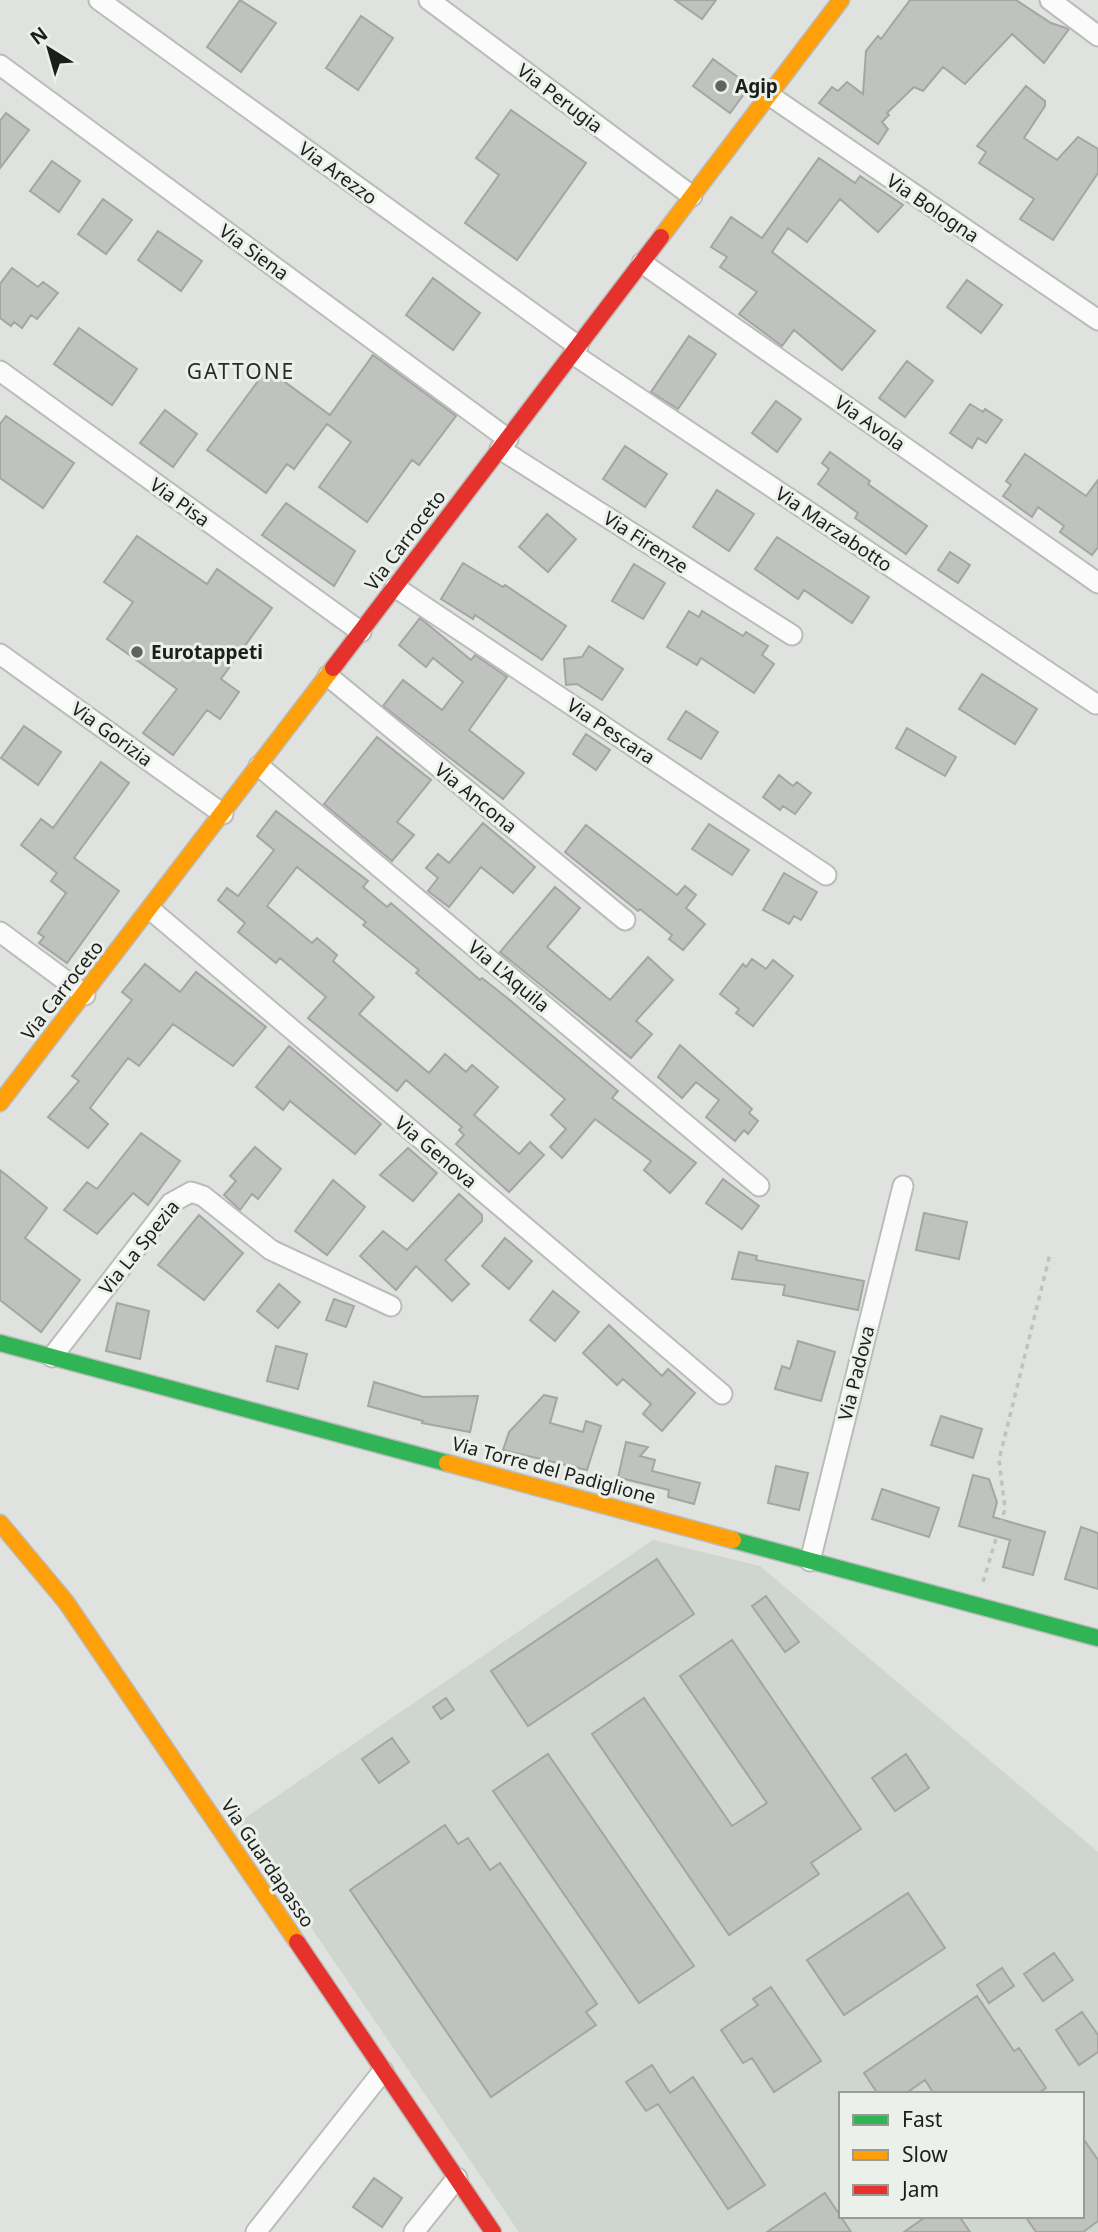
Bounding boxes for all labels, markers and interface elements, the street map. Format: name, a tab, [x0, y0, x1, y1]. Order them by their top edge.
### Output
north arrow	[14, 14, 84, 84]
text: N	[25, 20, 53, 50]
street label: Via Perugia	[512, 57, 608, 139]
place label: Agip	[735, 73, 778, 99]
marker: Agip	[713, 78, 729, 94]
street label: Via Arezzo	[293, 136, 383, 210]
street label: Via Bologna	[882, 168, 984, 248]
street label: Via Siena	[214, 218, 294, 286]
district label: GATTONE	[187, 357, 295, 385]
street label: Via Avola	[829, 389, 911, 457]
street label: Via Pisa	[145, 471, 215, 533]
street label: Via Marzabotto	[771, 480, 897, 578]
street label: Via Carroceto	[359, 484, 451, 596]
street label: Via Firenze	[599, 505, 693, 579]
place label: Eurotappeti	[151, 639, 263, 665]
marker: Eurotappeti	[129, 644, 145, 660]
street label: Via Pescara	[562, 692, 660, 770]
street label: Via Gorizia	[66, 696, 158, 772]
street label: Via Ancona	[429, 757, 523, 839]
street label: Via L'Aquila	[463, 934, 555, 1018]
street label: Via Carroceto	[15, 935, 109, 1045]
street label: Via Genova	[389, 1110, 483, 1194]
street label: Via La Spezia	[93, 1194, 185, 1300]
street label: Via Padova	[832, 1323, 880, 1423]
street label: Via Torre del Padiglione	[449, 1430, 659, 1510]
street label: Via Guardapasso	[215, 1794, 321, 1932]
legend	[839, 2092, 1084, 2218]
text: Fast	[902, 2105, 943, 2133]
text: Slow	[902, 2140, 948, 2168]
text: Jam	[900, 2175, 939, 2203]

